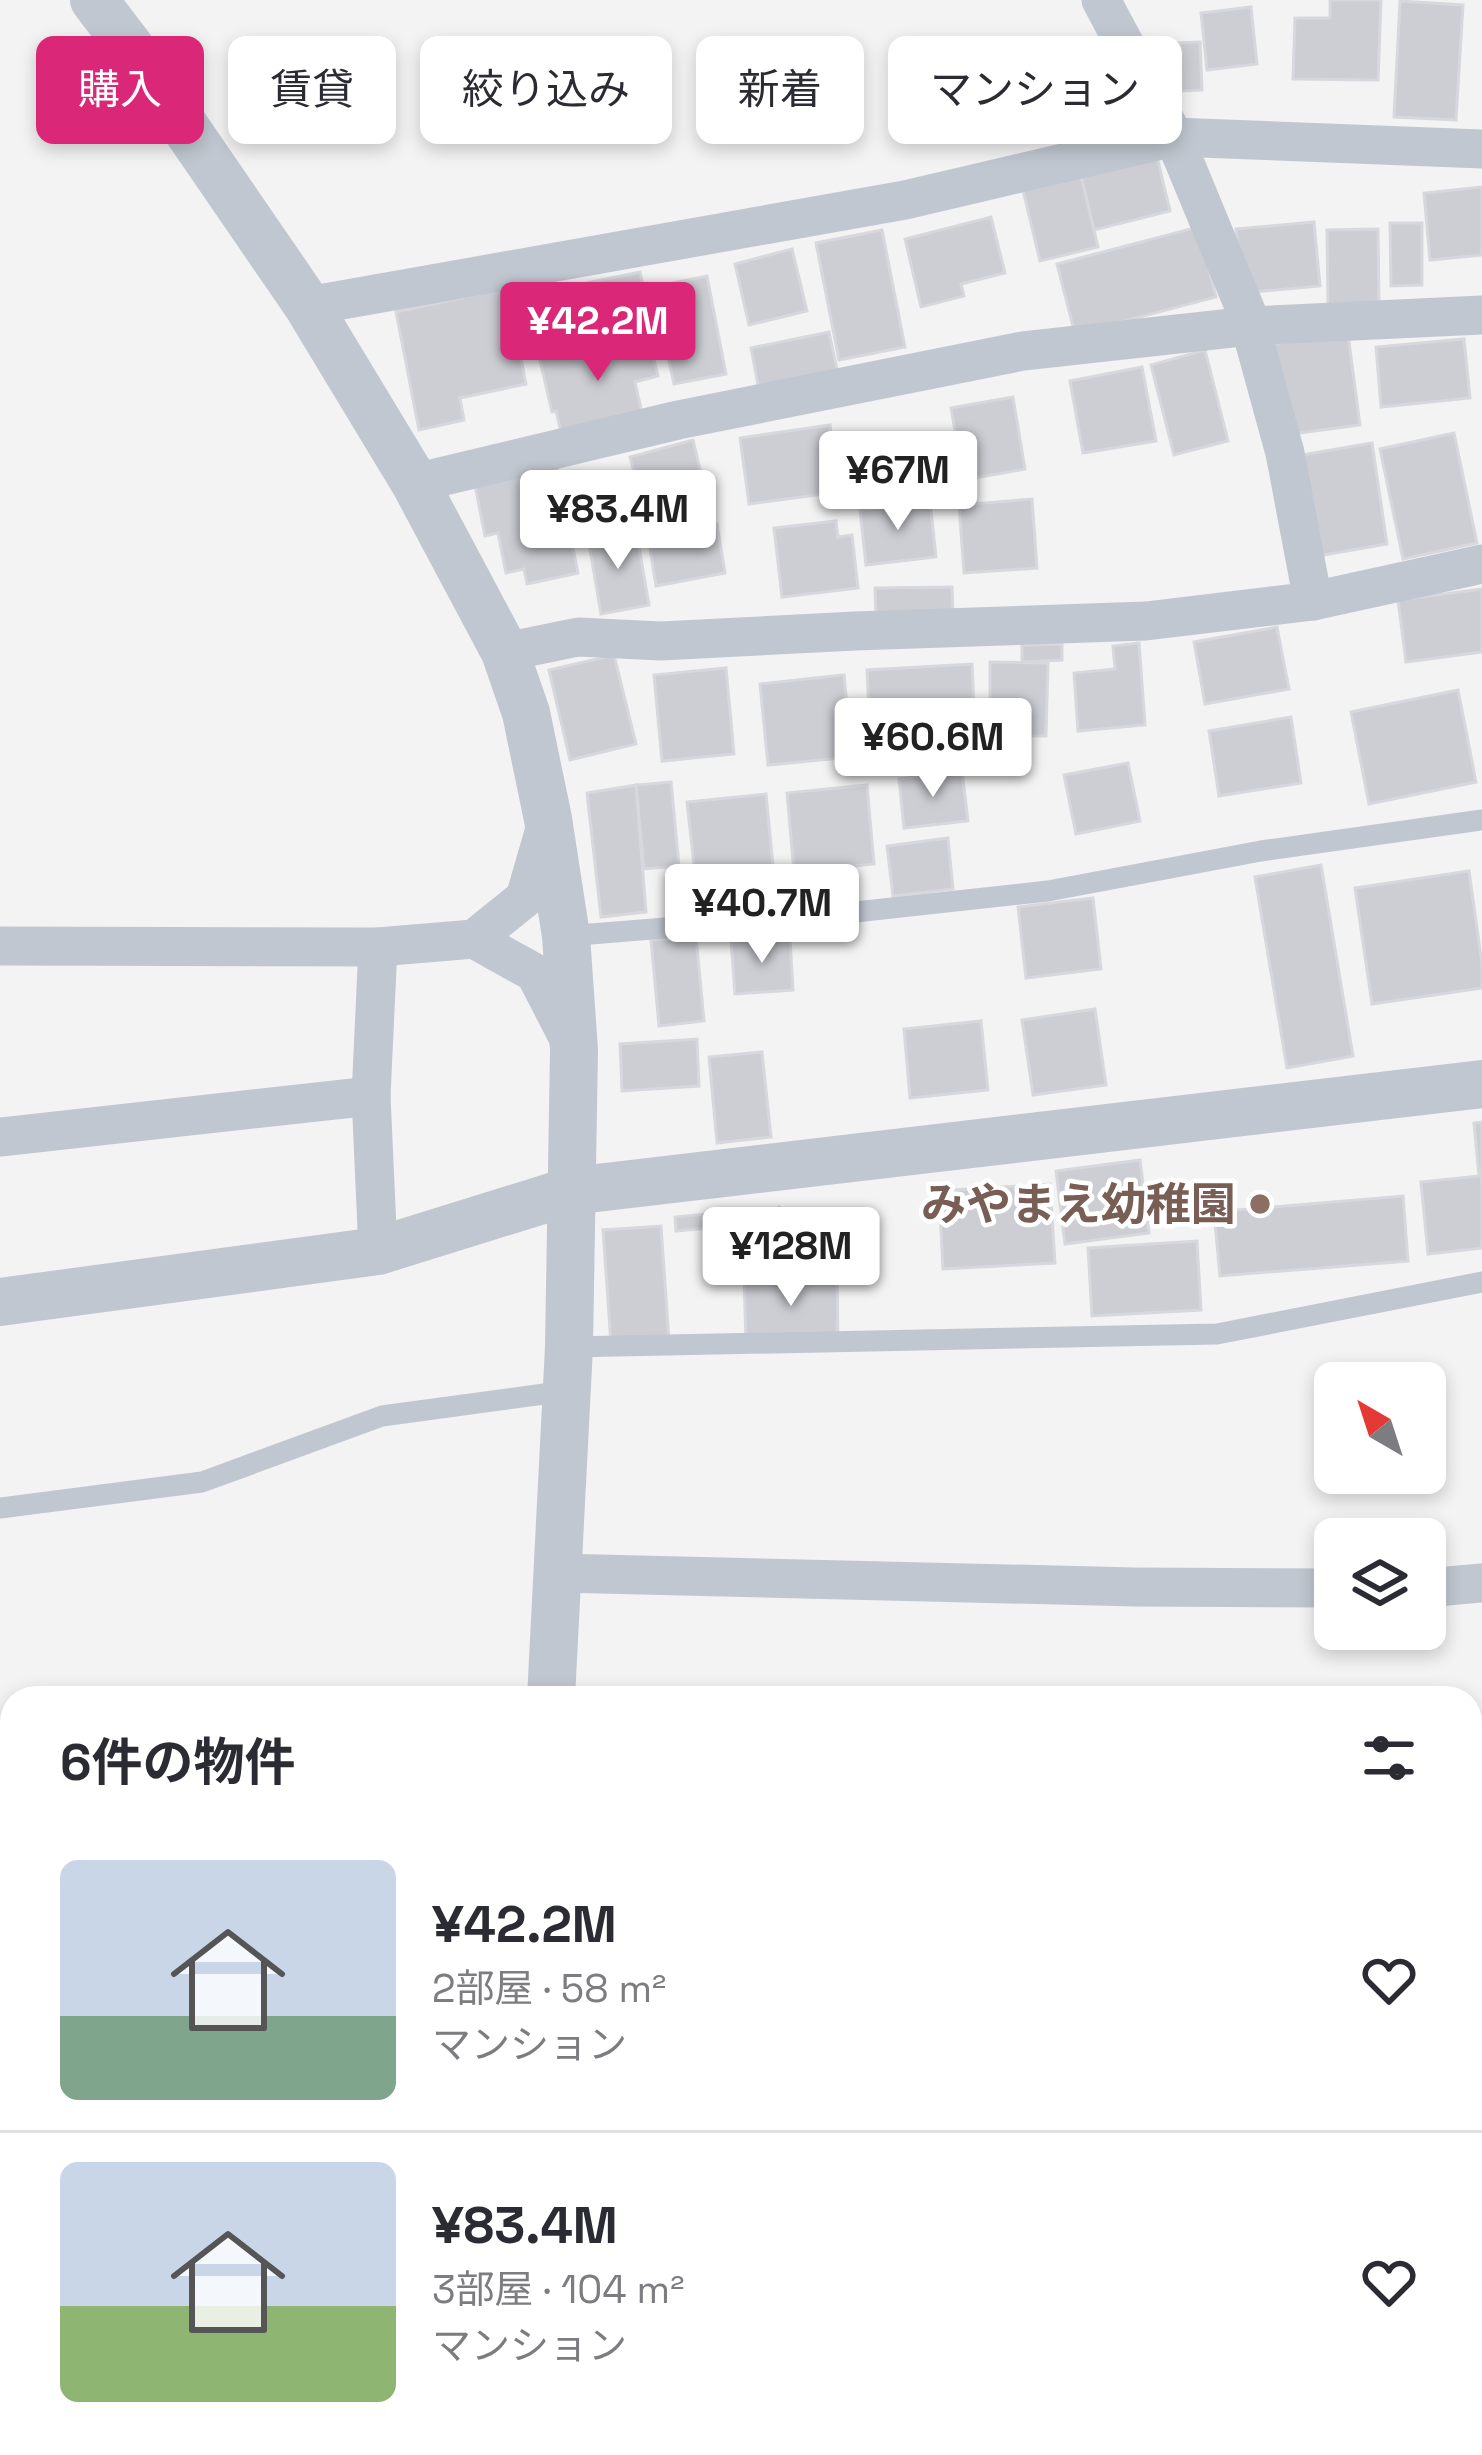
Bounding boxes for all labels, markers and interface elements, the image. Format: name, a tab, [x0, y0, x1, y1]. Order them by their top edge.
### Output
chip: 購入	[36, 36, 204, 144]
chip: 賃貸	[228, 36, 396, 144]
chip: 絞り込み	[420, 36, 672, 144]
chip: 新着	[696, 36, 864, 144]
chip: マンション	[888, 36, 1182, 144]
pin: ¥42.2M	[500, 282, 696, 384]
text: ¥42.2M	[527, 296, 669, 345]
pin: ¥67M	[827, 431, 969, 533]
text: ¥67M	[846, 445, 950, 494]
pin: ¥83.4M	[520, 470, 716, 572]
text: ¥83.4M	[547, 484, 689, 533]
pin: ¥60.6M	[835, 698, 1031, 800]
text: ¥60.6M	[862, 712, 1004, 761]
pin: ¥40.7M	[664, 864, 860, 966]
text: ¥40.7M	[692, 878, 832, 927]
place label: みやまえ幼稚園	[921, 1176, 1236, 1233]
marker: みやまえ幼稚園	[1247, 1191, 1273, 1217]
pin: ¥128M	[707, 1207, 875, 1309]
text: ¥128M	[730, 1221, 852, 1270]
north arrow	[1314, 1362, 1446, 1494]
map controls	[1314, 1362, 1446, 1650]
button: layers	[1314, 1518, 1446, 1650]
icon: filters	[1356, 1725, 1422, 1791]
text: 6件の物件	[60, 1730, 296, 1795]
text: ¥42.2M	[432, 1892, 617, 1957]
icon: home	[156, 1908, 300, 2052]
icon: heart	[1356, 1947, 1422, 2013]
text: 2部屋 · 58 m²	[432, 1964, 666, 2013]
text: マンション	[432, 2020, 627, 2069]
text: ¥83.4M	[432, 2193, 618, 2258]
icon: home	[156, 2210, 300, 2354]
icon: heart	[1356, 2249, 1422, 2315]
text: 3部屋 · 104 m²	[432, 2265, 684, 2314]
text: マンション	[432, 2321, 627, 2370]

